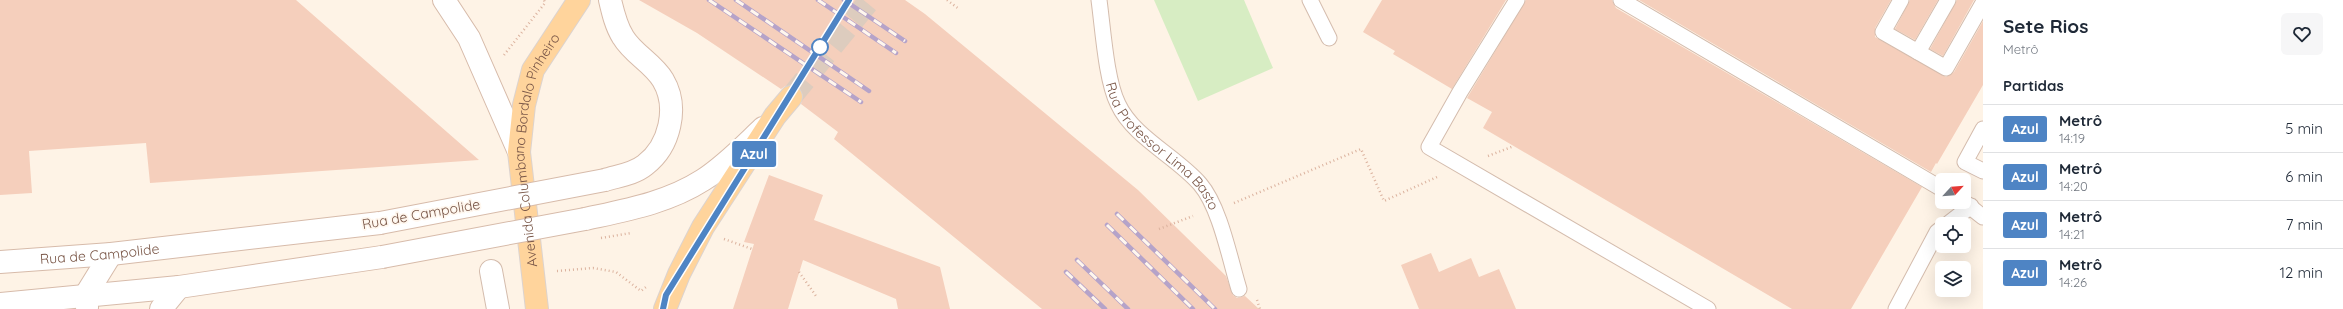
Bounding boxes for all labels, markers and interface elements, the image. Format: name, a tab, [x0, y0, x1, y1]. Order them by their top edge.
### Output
button: heart	[2281, 13, 2323, 55]
text: Sete Rios	[2003, 14, 2088, 38]
street label: Avenida Columbano Bordalo Pinheiro	[510, 30, 564, 268]
unlabelled marker	[811, 38, 829, 56]
text: Metrô	[2003, 41, 2038, 57]
text: Partidas	[2003, 76, 2064, 95]
street label: Rua Professor Lima Basto	[1102, 80, 1223, 213]
text: Metrô	[2059, 111, 2102, 130]
text: 5 min	[2285, 119, 2323, 138]
text: Azul	[2011, 120, 2039, 138]
text: 14:19	[2059, 130, 2085, 146]
line badge: Azul	[726, 141, 782, 167]
text: Azul	[740, 145, 768, 163]
text: Metrô	[2059, 159, 2102, 178]
text: 6 min	[2285, 167, 2323, 186]
text: Azul	[2011, 168, 2039, 186]
north arrow	[1935, 173, 1971, 209]
map controls	[1935, 173, 1971, 297]
text: 14:20	[2059, 178, 2088, 194]
street label: Rua de Campolide	[361, 195, 482, 233]
text: Metrô	[2059, 207, 2102, 226]
text: 7 min	[2286, 215, 2323, 234]
text: Azul	[2011, 216, 2039, 234]
button: locate	[1935, 217, 1971, 253]
text: 14:21	[2059, 226, 2085, 242]
street label: Rua de Campolide	[39, 239, 160, 268]
text: Metrô	[2059, 255, 2102, 274]
button: layers	[1935, 261, 1971, 297]
text: 12 min	[2279, 263, 2323, 282]
text: Azul	[2011, 264, 2039, 282]
text: 14:26	[2059, 274, 2087, 290]

